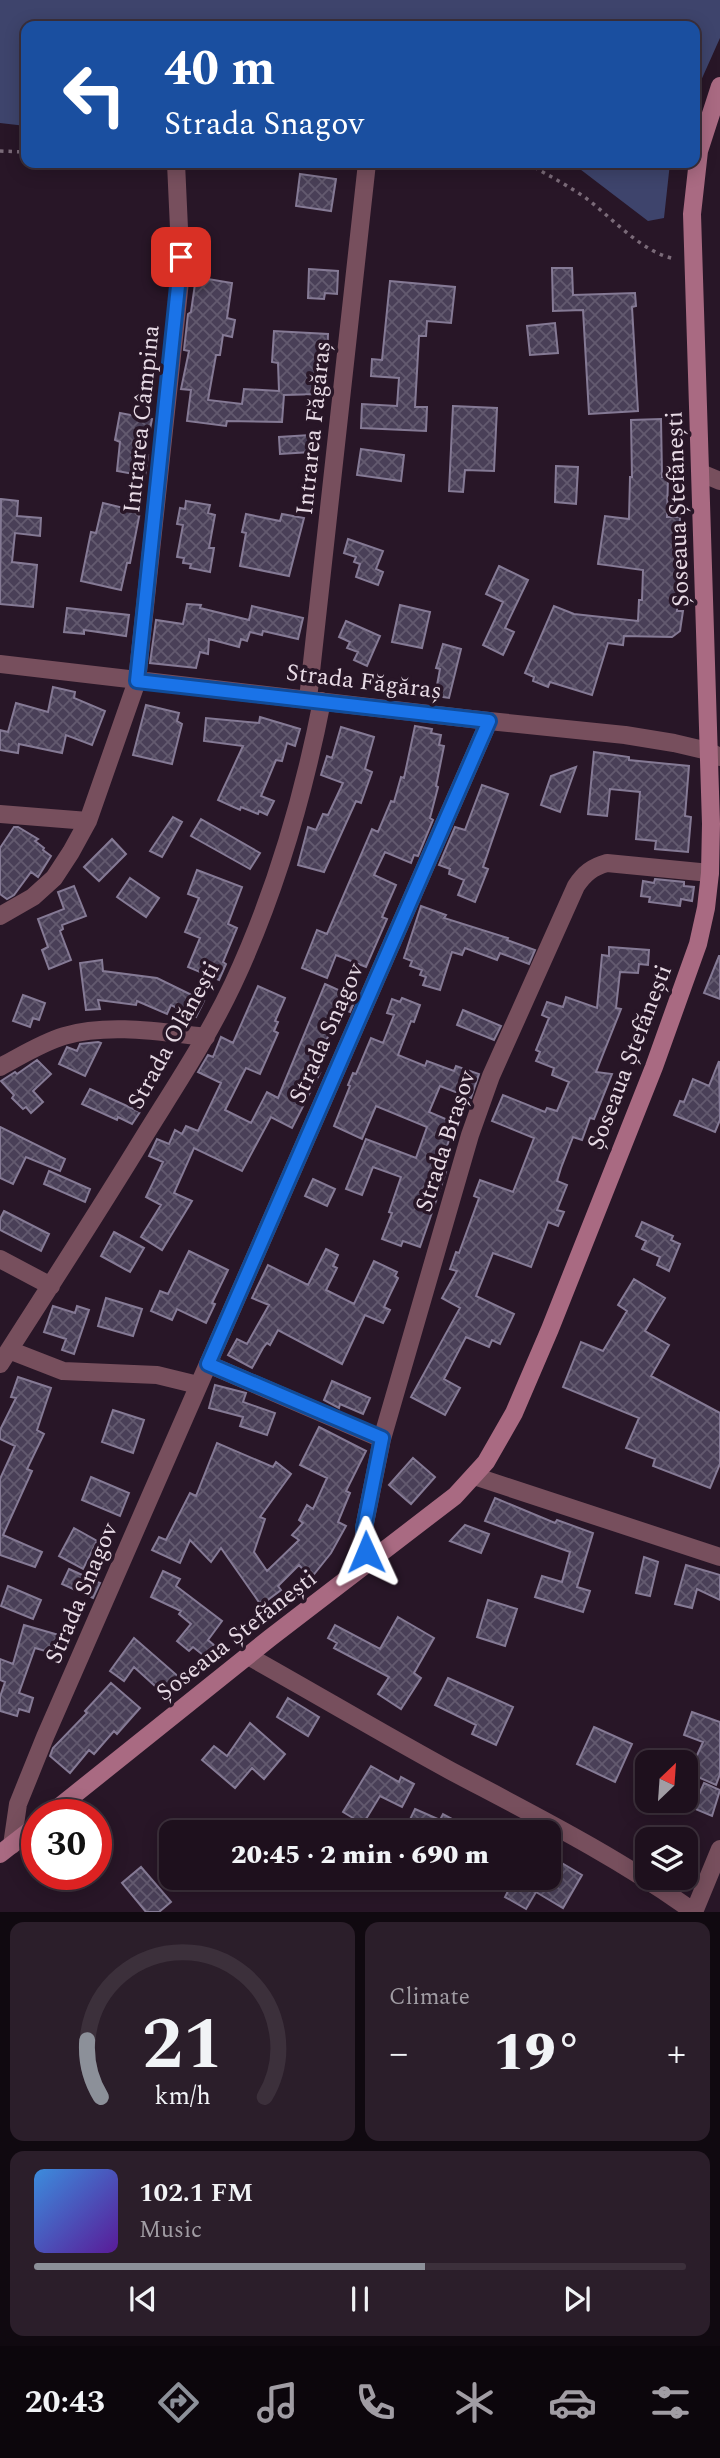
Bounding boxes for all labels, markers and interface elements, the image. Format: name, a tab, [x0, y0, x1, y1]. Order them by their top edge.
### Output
text: 40 m	[164, 32, 275, 107]
icon: left	[49, 49, 140, 140]
text: Strada Snagov	[164, 100, 364, 149]
pin	[151, 227, 211, 287]
icon: arrive	[162, 238, 200, 276]
street label: Intrarea Câmpina	[114, 323, 170, 515]
street label: Intrarea Făgăraș	[287, 339, 341, 517]
street label: Șoseaua Ștefănești	[657, 410, 699, 608]
street label: Strada Făgăraș	[284, 655, 444, 709]
street label: Strada Olănești	[118, 955, 229, 1116]
street label: Strada Snagov	[280, 956, 374, 1109]
street label: Șoseaua Ștefănești	[578, 959, 682, 1155]
street label: Strada Brașov	[406, 1065, 486, 1217]
position arrow	[329, 1515, 403, 1589]
street label: Strada Snagov	[36, 1516, 128, 1669]
street label: Șoseaua Ștefănești	[148, 1561, 325, 1710]
north arrow	[635, 1750, 698, 1813]
map controls	[635, 1750, 698, 1890]
speed limit sign: 30	[21, 1799, 112, 1890]
button: layers	[635, 1827, 698, 1890]
text: 20:45 · 2 min · 690 m	[231, 1835, 489, 1875]
text: Climate	[389, 1980, 470, 2015]
text: 21	[142, 1991, 223, 2102]
text: 19°	[493, 2014, 582, 2093]
text: −	[389, 2025, 408, 2083]
text: +	[667, 2025, 686, 2083]
text: km/h	[154, 2078, 211, 2116]
text: 102.1 FM	[139, 2173, 253, 2213]
text: Music	[139, 2213, 202, 2248]
icon: previous	[124, 2280, 162, 2318]
icon: pause	[341, 2280, 379, 2318]
icon: next	[558, 2280, 596, 2318]
text: 20:43	[25, 2378, 105, 2427]
icon: directions	[154, 2378, 203, 2427]
icon: music	[253, 2378, 302, 2427]
icon: phone	[351, 2378, 400, 2427]
icon: climate	[450, 2378, 499, 2427]
icon: car	[548, 2378, 597, 2427]
icon: filters	[646, 2378, 695, 2427]

